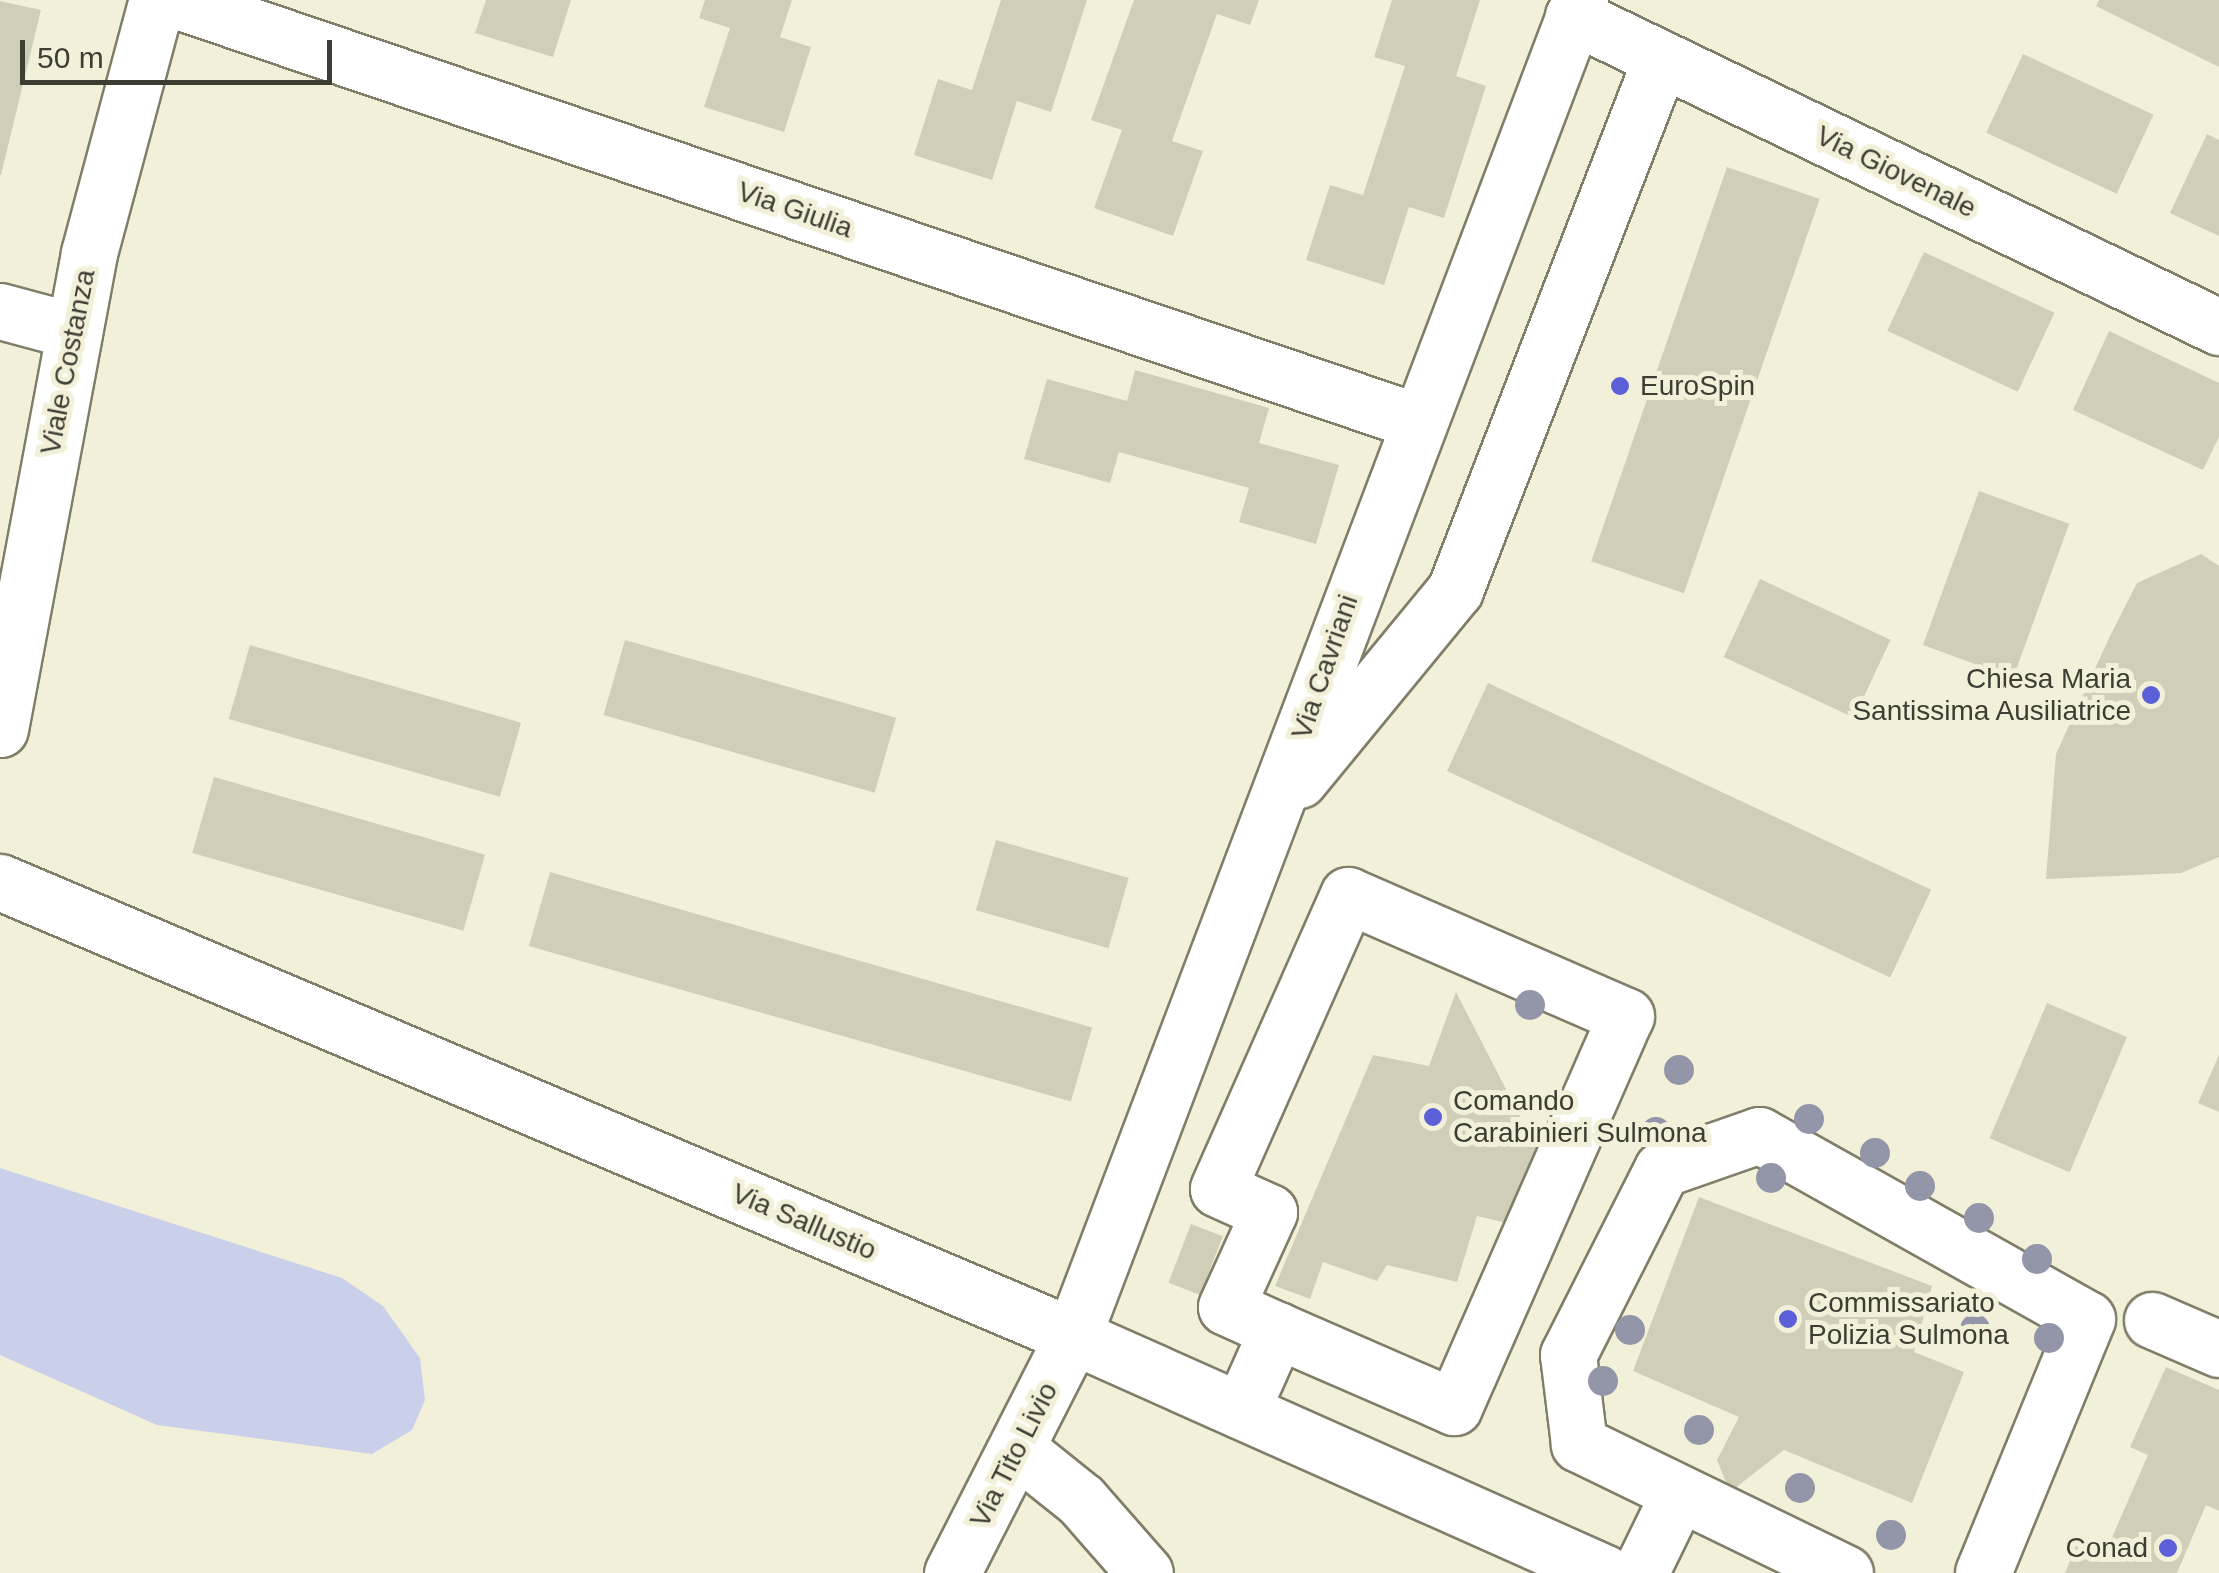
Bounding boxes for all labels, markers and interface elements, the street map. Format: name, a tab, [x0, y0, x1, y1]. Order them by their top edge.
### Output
scale bar	[25, 20, 338, 82]
text: 50 m	[37, 41, 104, 74]
street label: Via Giovenale	[1811, 119, 1981, 225]
street label: Via Giulia	[733, 175, 857, 245]
street label: Viale Costanza	[34, 267, 102, 457]
place label: EuroSpin	[1640, 369, 1755, 403]
marker: EuroSpin	[1609, 375, 1631, 397]
street label: Via Cavriani	[1285, 590, 1365, 744]
place label: Chiesa Maria Santissima Ausiliatrice	[1851, 662, 2131, 728]
marker: Chiesa Maria Santissima Ausiliatrice	[2140, 684, 2162, 706]
place label: Comando Carabinieri Sulmona	[1453, 1084, 1707, 1150]
marker: Comando Carabinieri Sulmona	[1422, 1106, 1444, 1128]
street label: Via Sallustio	[727, 1177, 881, 1267]
place label: Commissariato Polizia Sulmona	[1808, 1286, 2009, 1352]
marker: Commissariato Polizia Sulmona	[1777, 1308, 1799, 1330]
street label: Via Tito Livio	[963, 1377, 1065, 1533]
place label: Conad	[2065, 1531, 2148, 1565]
marker: Conad	[2157, 1537, 2179, 1559]

